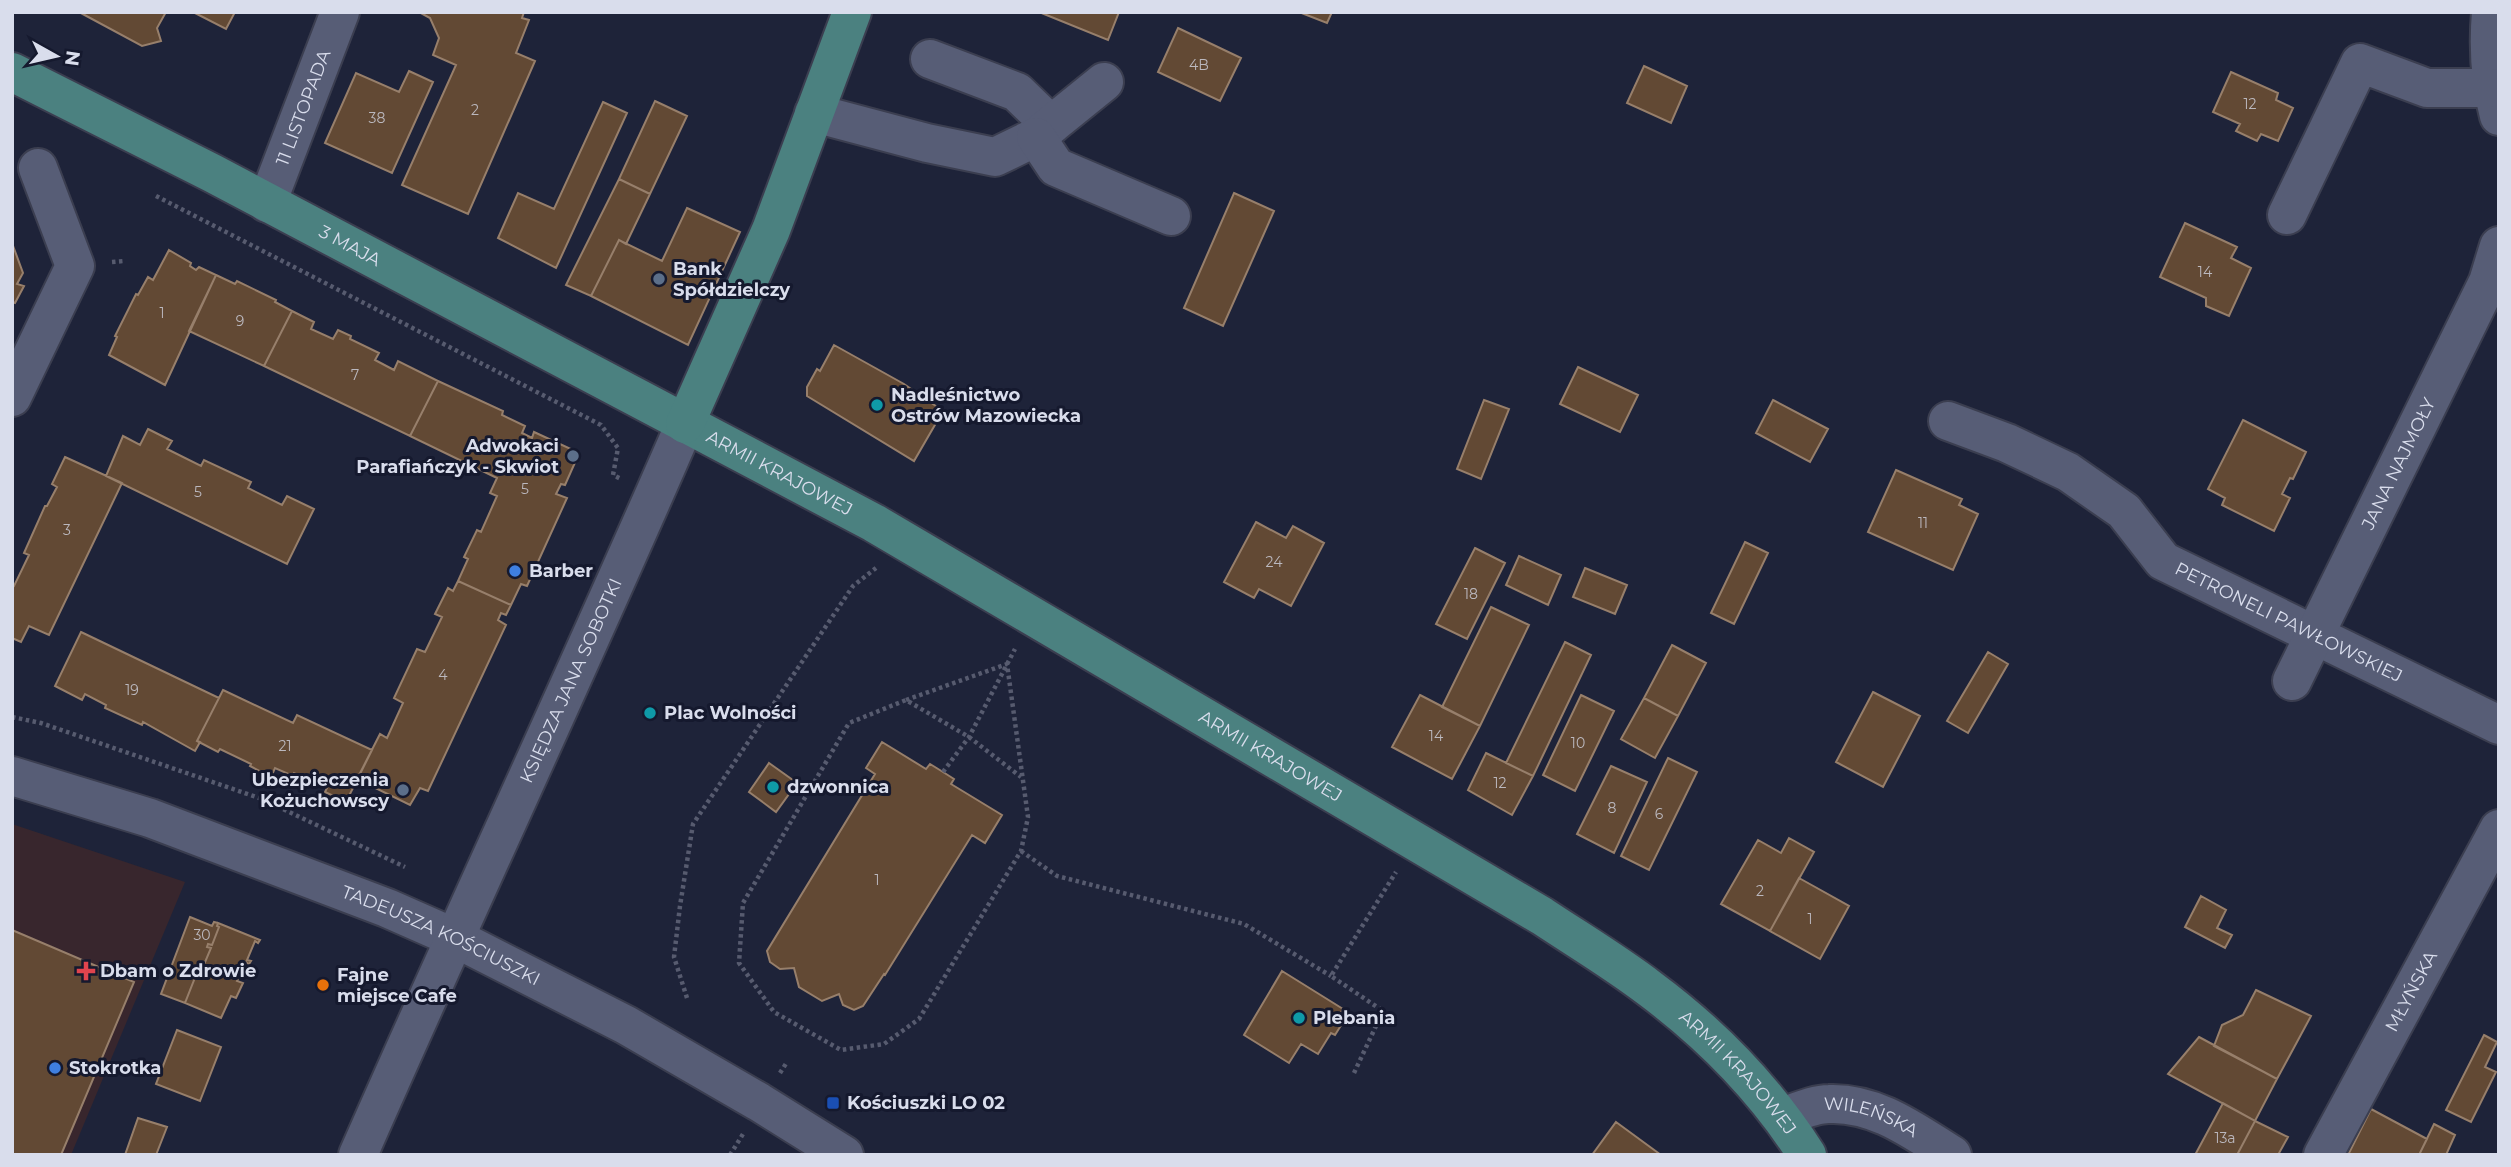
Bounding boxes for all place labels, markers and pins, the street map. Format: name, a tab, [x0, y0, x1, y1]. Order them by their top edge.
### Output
place label: Bank Spółdzielczy	[673, 258, 790, 301]
marker: Bank Spółdzielczy	[651, 271, 667, 287]
place label: Nadleśnictwo Ostrów Mazowiecka	[891, 384, 1081, 427]
marker: Nadleśnictwo Ostrów Mazowiecka	[869, 397, 885, 413]
place label: Adwokaci Parafiańczyk - Skwiot	[356, 435, 559, 478]
marker: Adwokaci Parafiańczyk - Skwiot	[565, 448, 581, 464]
place label: Barber	[529, 560, 593, 582]
marker: Barber	[507, 563, 523, 579]
place label: Plac Wolności	[664, 702, 797, 724]
marker: Plac Wolności	[642, 705, 658, 721]
place label: Ubezpieczenia Kożuchowscy	[252, 769, 389, 812]
place label: dzwonnica	[787, 776, 889, 798]
marker: dzwonnica	[765, 779, 781, 795]
marker: Ubezpieczenia Kożuchowscy	[395, 782, 411, 798]
place label: Dbam o Zdrowie	[100, 960, 256, 982]
marker: Dbam o Zdrowie	[78, 963, 94, 979]
place label: Fajne miejsce Cafe	[337, 964, 457, 1007]
marker: Fajne miejsce Cafe	[315, 977, 331, 993]
place label: Plebania	[1313, 1007, 1395, 1029]
marker: Plebania	[1291, 1010, 1307, 1026]
place label: Stokrotka	[69, 1057, 161, 1079]
marker: Stokrotka	[47, 1060, 63, 1076]
place label: Kościuszki LO 02	[847, 1092, 1005, 1114]
marker: Kościuszki LO 02	[825, 1095, 841, 1111]

